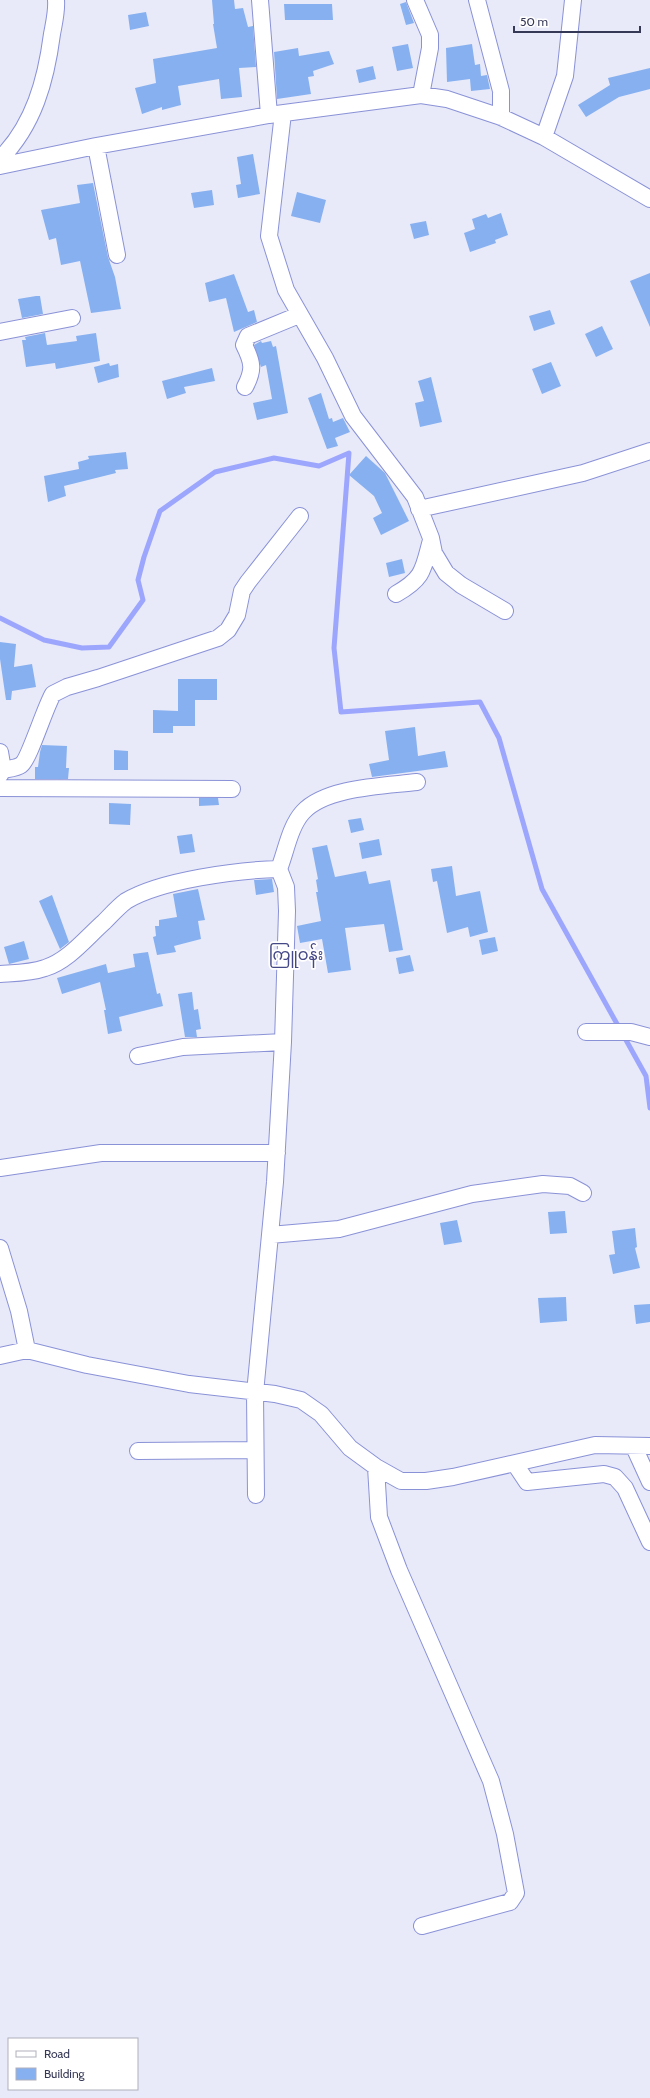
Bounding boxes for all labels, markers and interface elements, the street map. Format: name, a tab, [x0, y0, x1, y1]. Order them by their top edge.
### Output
scale bar	[514, 8, 640, 34]
text: 50 m	[520, 14, 548, 29]
district label: ကြူဝန်း	[269, 943, 323, 968]
legend	[8, 2038, 138, 2090]
text: Road	[44, 2046, 70, 2061]
text: Building	[44, 2066, 86, 2081]

